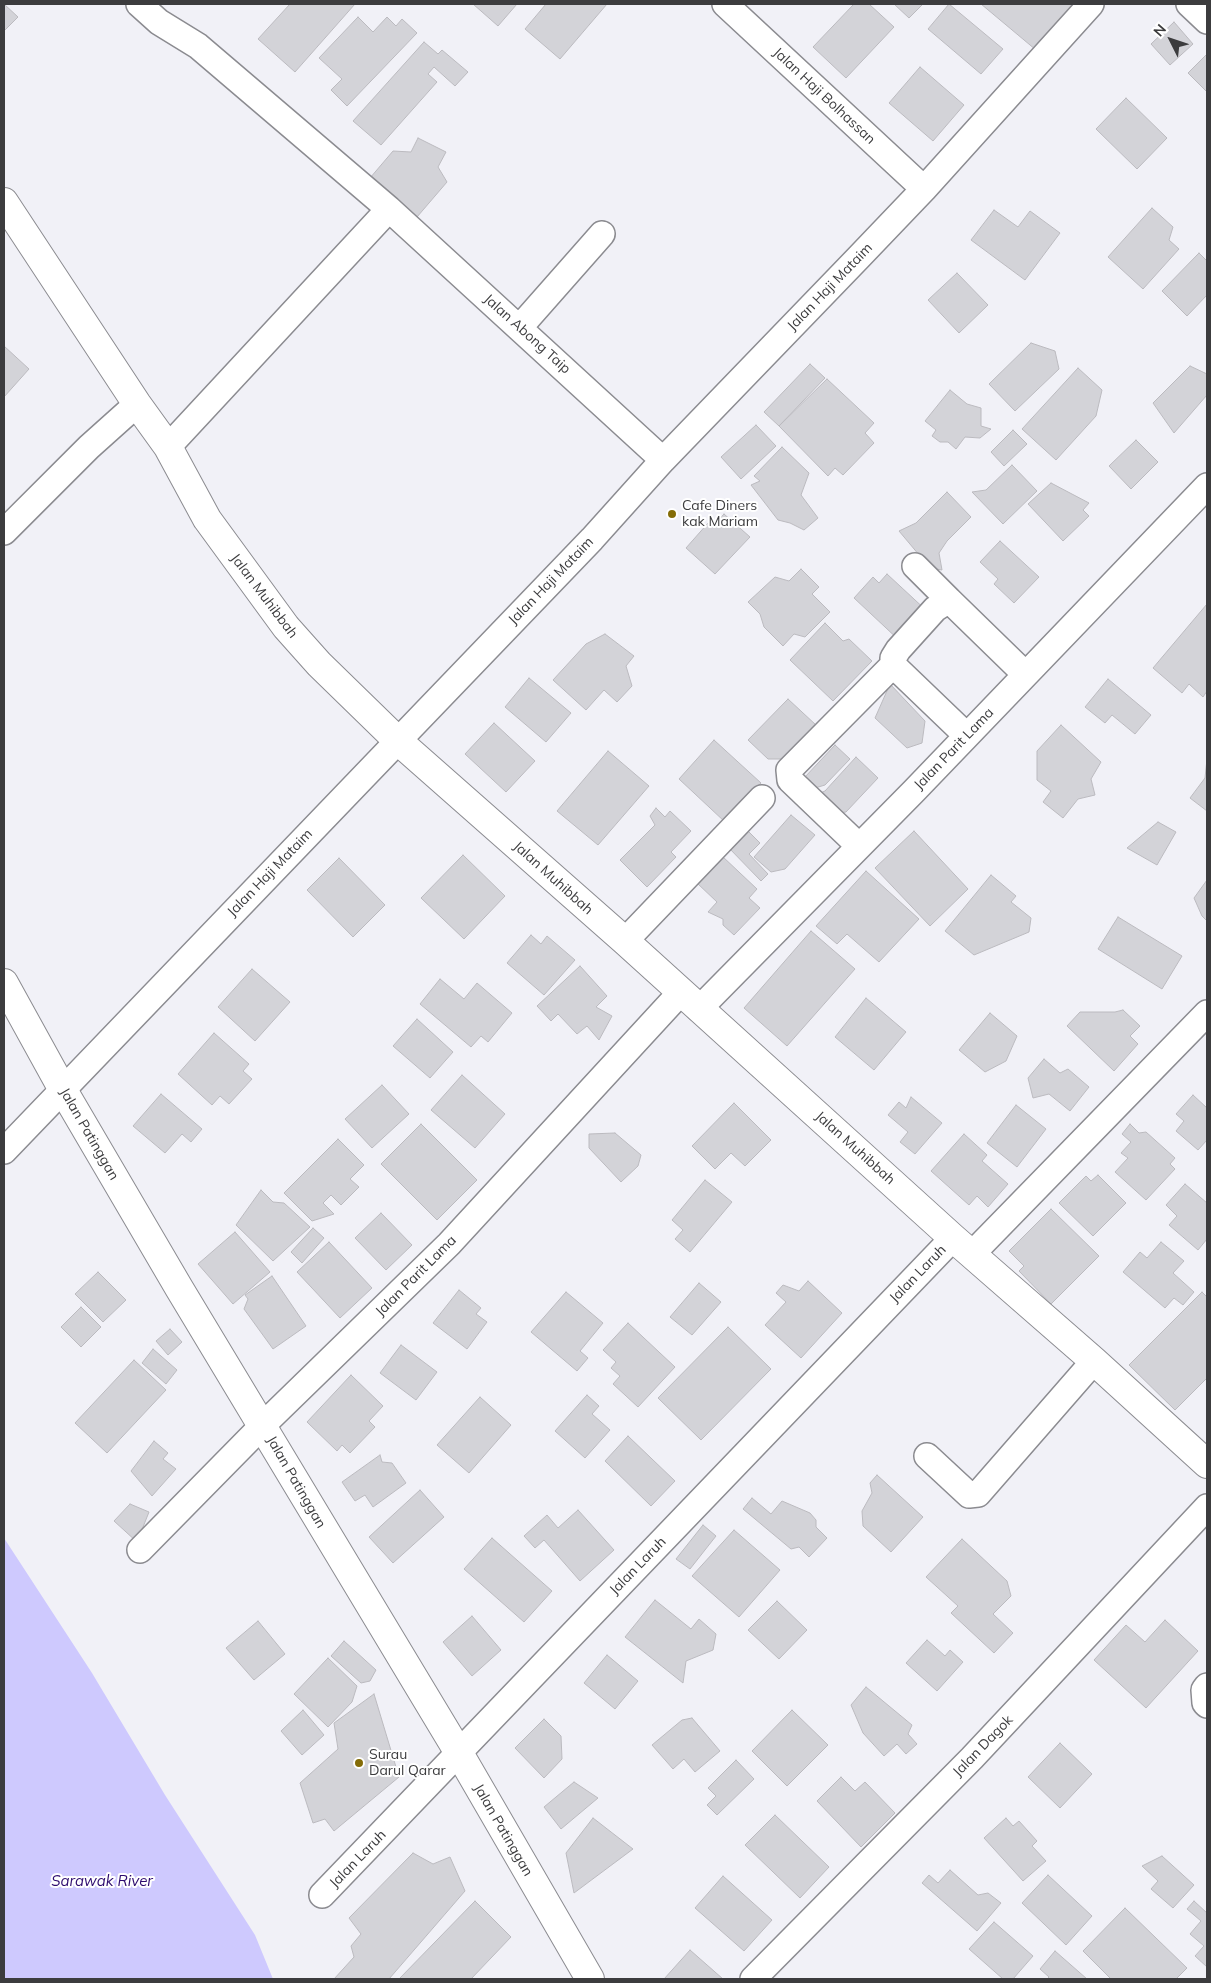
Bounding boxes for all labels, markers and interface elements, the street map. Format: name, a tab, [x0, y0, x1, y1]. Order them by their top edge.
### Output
north arrow	[1146, 15, 1196, 65]
text: N	[1149, 20, 1170, 40]
street label: Jalan Haji Bolhassan	[769, 44, 879, 148]
street label: Jalan Haji Mataim	[784, 240, 876, 334]
street label: Jalan Abong Taip	[480, 291, 574, 377]
place label: Cafe Diners kak Mariam	[682, 498, 758, 530]
marker: Cafe Diners kak Mariam	[666, 508, 678, 520]
street label: Jalan Haji Mataim	[505, 534, 597, 628]
street label: Jalan Muhibbah	[227, 550, 301, 642]
street label: Jalan Parit Lama	[911, 705, 997, 793]
street label: Jalan Haji Mataim	[224, 826, 316, 920]
street label: Jalan Muhibbah	[510, 838, 596, 918]
street label: Jalan Patinggan	[56, 1085, 122, 1183]
street label: Jalan Muhibbah	[812, 1108, 898, 1188]
street label: Jalan Parit Lama	[372, 1232, 460, 1320]
street label: Jalan Laruh	[886, 1242, 950, 1306]
street label: Jalan Patinggan	[263, 1433, 329, 1531]
street label: Jalan Laruh	[606, 1534, 670, 1598]
street label: Jalan Dagok	[949, 1712, 1017, 1780]
place label: Surau Darul Qarar	[369, 1747, 446, 1780]
marker: Surau Darul Qarar	[353, 1757, 365, 1769]
street label: Jalan Patinggan	[470, 1781, 536, 1879]
street label: Jalan Laruh	[326, 1827, 390, 1891]
water label: Sarawak River	[51, 1872, 153, 1890]

